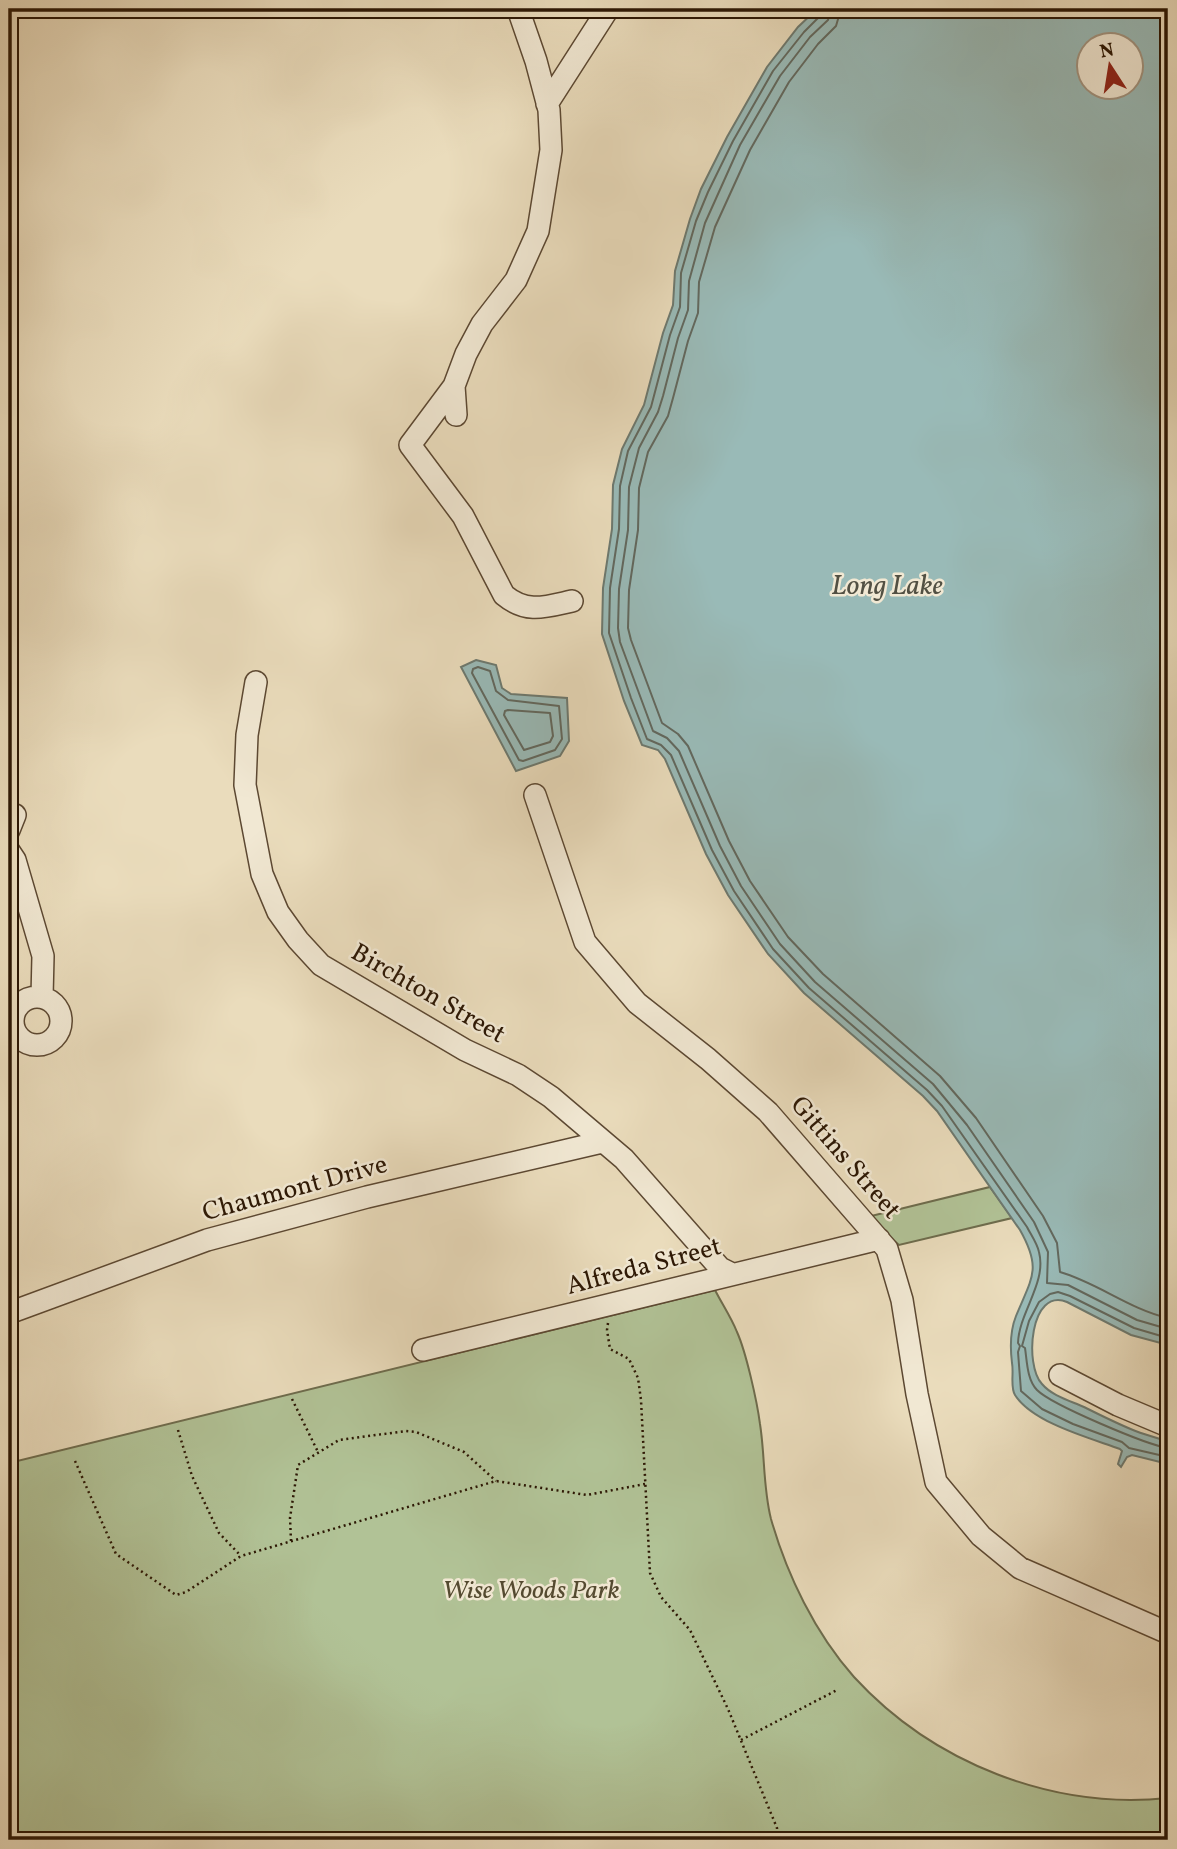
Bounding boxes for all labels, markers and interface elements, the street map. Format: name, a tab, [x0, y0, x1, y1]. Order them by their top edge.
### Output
north arrow	[1076, 32, 1146, 102]
text: N	[1097, 37, 1117, 65]
water label: Long Lake	[831, 567, 943, 606]
street label: Birchton Street	[344, 935, 512, 1053]
street label: Gittins Street	[781, 1089, 909, 1227]
street label: Chaumont Drive	[198, 1147, 392, 1231]
street label: Alfreda Street	[562, 1229, 726, 1305]
park label: Wise Woods Park	[443, 1573, 619, 1609]

